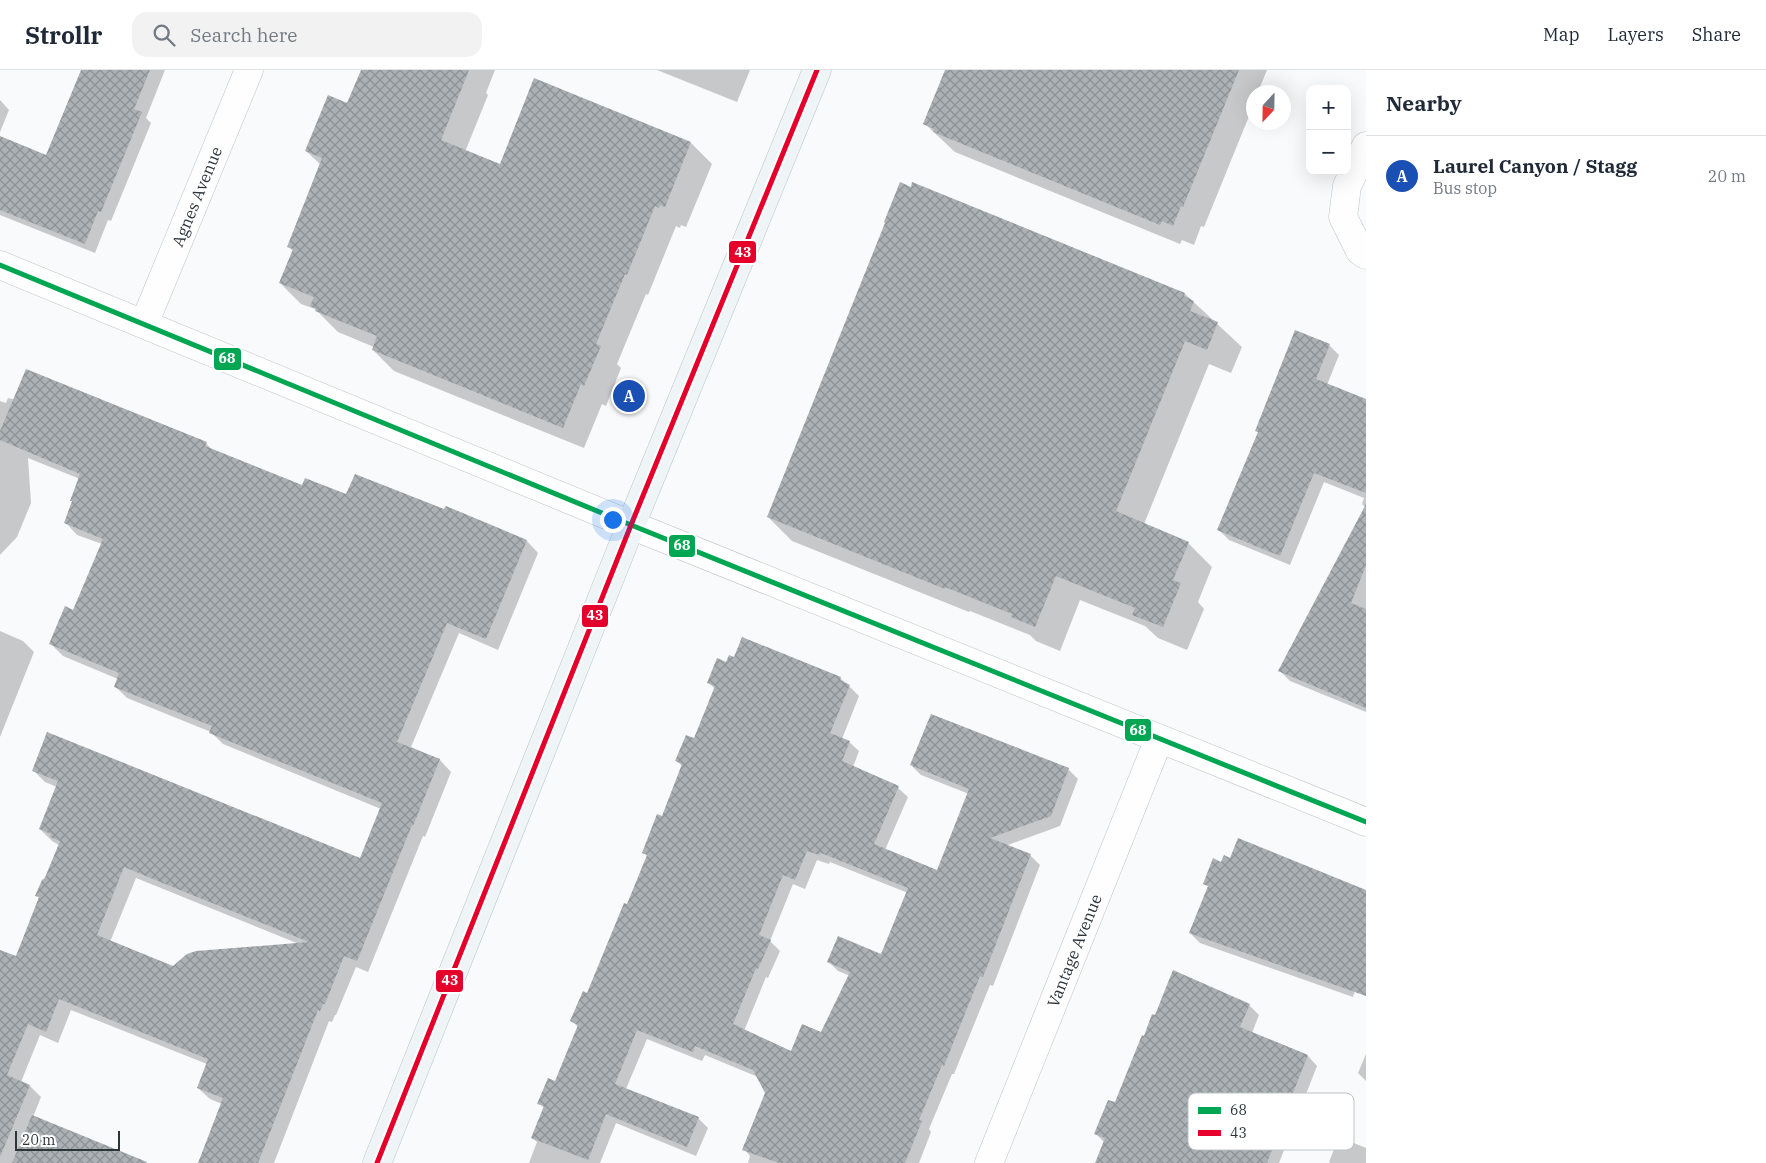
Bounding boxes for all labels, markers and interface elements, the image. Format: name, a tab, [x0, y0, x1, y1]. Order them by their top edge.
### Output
search box	[132, 12, 482, 57]
text: Strollr	[25, 19, 102, 51]
icon: search	[150, 21, 178, 49]
text: Search here	[190, 23, 297, 47]
text: Map	[1543, 23, 1580, 46]
text: Layers	[1608, 23, 1664, 46]
text: Share	[1692, 23, 1741, 46]
north arrow	[1246, 85, 1291, 130]
map controls	[1306, 85, 1351, 175]
button: +	[1306, 85, 1351, 130]
text: Nearby	[1386, 89, 1462, 117]
button: −	[1306, 130, 1351, 175]
street label: Agnes Avenue	[167, 144, 226, 249]
text: Laurel Canyon / Stagg	[1433, 154, 1637, 178]
text: A	[1396, 166, 1408, 186]
text: 20 m	[1708, 166, 1746, 186]
text: Bus stop	[1433, 178, 1497, 198]
line badge: 43	[728, 240, 757, 264]
text: 43	[735, 243, 751, 261]
line badge: 68	[213, 347, 242, 371]
text: 68	[219, 349, 235, 367]
pin: A	[613, 377, 645, 415]
your location	[600, 507, 626, 533]
line badge: 68	[668, 534, 696, 558]
text: 68	[674, 536, 690, 554]
line badge: 43	[581, 604, 609, 628]
text: 43	[587, 606, 603, 624]
line badge: 68	[1124, 718, 1152, 742]
text: 68	[1130, 721, 1146, 739]
street label: Vantage Avenue	[1043, 891, 1106, 1010]
line badge: 43	[435, 969, 464, 993]
text: 43	[442, 971, 458, 989]
legend	[1188, 1093, 1354, 1150]
text: 68	[1230, 1101, 1247, 1119]
text: 43	[1230, 1124, 1247, 1142]
scale bar	[15, 1128, 120, 1151]
text: 20 m	[22, 1131, 55, 1149]

